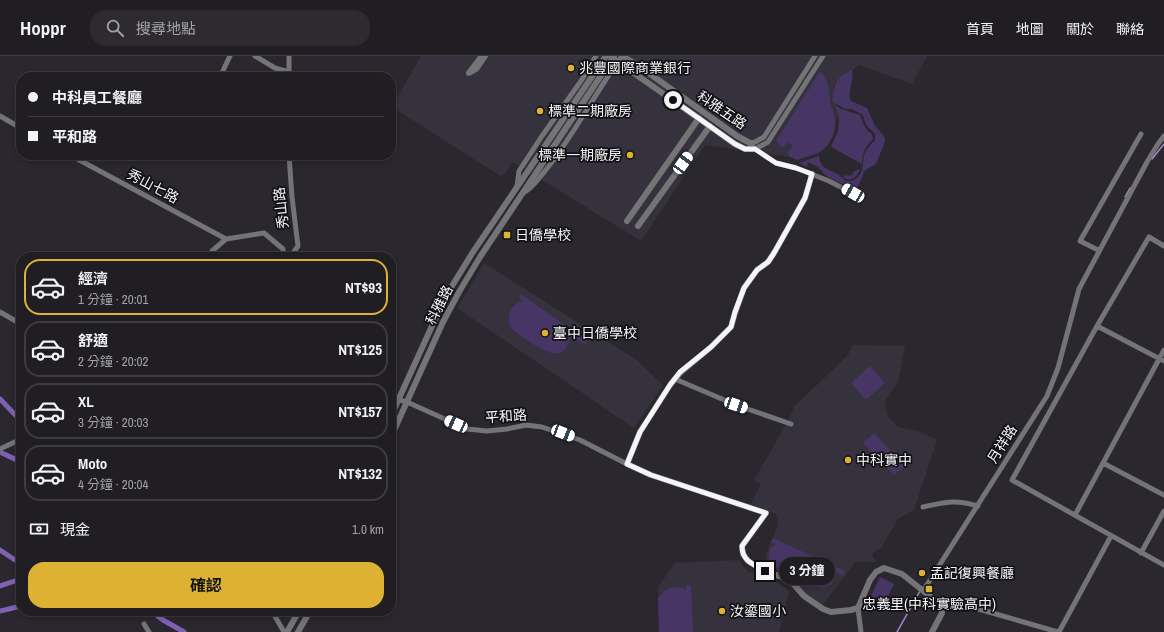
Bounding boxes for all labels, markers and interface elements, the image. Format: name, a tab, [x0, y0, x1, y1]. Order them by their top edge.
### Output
search box	[90, 10, 370, 46]
text: Hoppr	[20, 15, 66, 41]
icon: search	[104, 17, 126, 39]
text: 搜尋地點	[136, 18, 196, 39]
text: 首頁	[966, 20, 994, 38]
text: 地圖	[1016, 20, 1044, 38]
text: 關於	[1066, 20, 1094, 38]
text: 聯絡	[1116, 20, 1144, 38]
place label: 兆豐國際商業銀行	[579, 59, 691, 77]
marker: 兆豐國際商業銀行	[566, 63, 576, 73]
text: 中科員工餐廳	[52, 87, 142, 108]
street label: 科雅五路	[694, 87, 750, 133]
route start	[664, 91, 682, 109]
place label: 標準二期廠房	[548, 102, 632, 120]
marker: 標準二期廠房	[535, 106, 545, 116]
text: 平和路	[52, 126, 97, 147]
place label: 標準一期廠房	[538, 146, 622, 164]
marker: 標準一期廠房	[625, 150, 635, 160]
car	[671, 150, 695, 176]
street label: 秀山七路	[124, 165, 182, 207]
car	[840, 182, 866, 204]
street label: 秀山路	[270, 186, 292, 230]
place label: 日僑學校	[515, 226, 571, 244]
marker: 日僑學校	[502, 230, 512, 240]
text: 經濟	[78, 268, 108, 289]
icon: car	[30, 269, 66, 305]
text: NT$93	[345, 277, 382, 298]
street label: 科雅路	[421, 282, 457, 328]
text: 1 分鐘 · 20:01	[78, 291, 148, 308]
place label: 臺中日僑學校	[553, 324, 637, 342]
marker: 臺中日僑學校	[540, 328, 550, 338]
text: 舒適	[78, 330, 108, 351]
icon: car	[30, 331, 66, 367]
text: NT$125	[338, 339, 382, 360]
text: 2 分鐘 · 20:02	[78, 353, 148, 370]
text: XL	[78, 391, 94, 412]
icon: car	[30, 393, 66, 429]
car	[723, 395, 749, 415]
text: NT$157	[338, 401, 382, 422]
street label: 平和路	[484, 406, 528, 426]
text: 3 分鐘 · 20:03	[78, 414, 148, 431]
car	[443, 414, 469, 434]
street label: 月祥路	[983, 421, 1021, 467]
car	[550, 423, 576, 443]
place label: 中科實中	[856, 451, 912, 469]
text: Moto	[78, 453, 107, 474]
icon: car	[30, 455, 66, 491]
marker: 中科實中	[843, 455, 853, 465]
text: NT$132	[338, 463, 382, 484]
text: 4 分鐘 · 20:04	[78, 476, 148, 493]
icon: cash	[28, 518, 50, 540]
text: 現金	[60, 519, 90, 540]
text: 1.0 km	[352, 521, 384, 538]
callout: 3 分鐘	[779, 557, 835, 585]
button: 確認	[28, 562, 384, 608]
route end	[756, 562, 774, 580]
text: 3 分鐘	[790, 562, 824, 579]
place label: 孟記復興餐廳	[930, 564, 1014, 582]
marker: 孟記復興餐廳	[917, 568, 927, 578]
marker: 忠義里(中科實驗高中)	[924, 584, 934, 594]
place label: 忠義里(中科實驗高中)	[862, 595, 996, 613]
place label: 汝鎏國小	[730, 602, 786, 620]
marker: 汝鎏國小	[717, 606, 727, 616]

